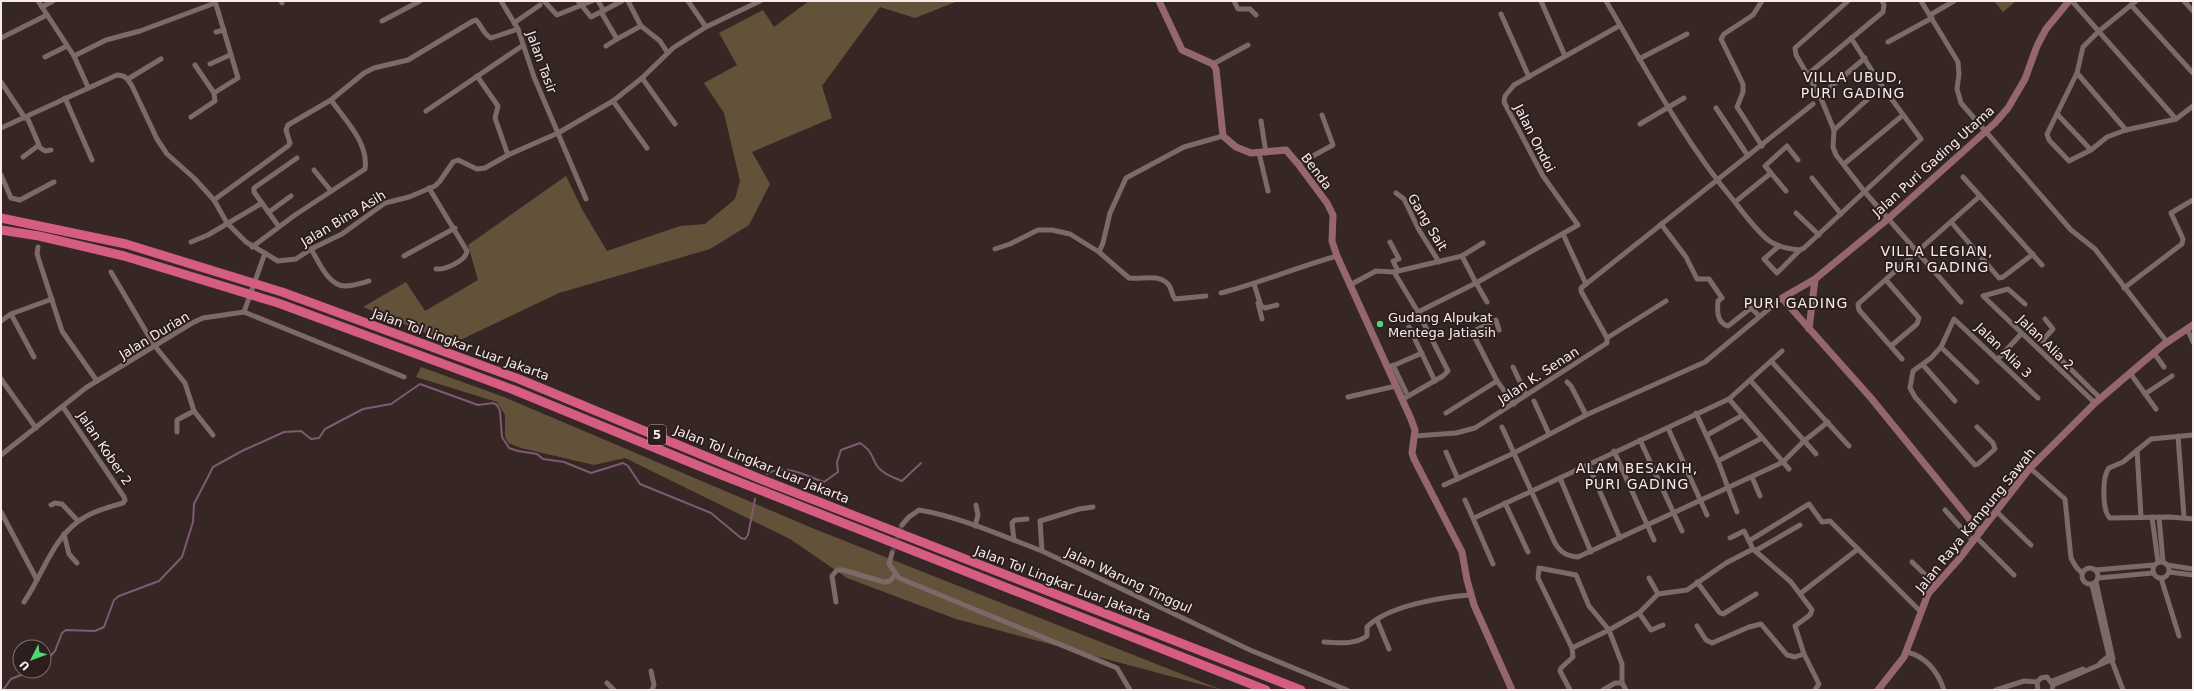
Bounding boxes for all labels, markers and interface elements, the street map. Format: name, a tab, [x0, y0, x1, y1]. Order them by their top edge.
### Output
street label: Jalan Tasir	[523, 28, 560, 96]
district label: VILLA UBUD, PURI GADING	[1801, 69, 1905, 101]
street label: Jalan Ondoi	[1511, 101, 1558, 175]
street label: Jalan Puri Gading Utama	[1869, 103, 1997, 221]
street label: Benda	[1298, 150, 1335, 192]
street label: Jalan Bina Asih	[297, 187, 388, 250]
street label: Gang Sait	[1405, 191, 1450, 253]
district label: VILLA LEGIAN, PURI GADING	[1881, 243, 1993, 275]
district label: PURI GADING	[1744, 295, 1848, 311]
street label: Jalan Tol Lingkar Luar Jakarta	[369, 305, 551, 384]
street label: Jalan Durian	[116, 309, 192, 363]
place label: Gudang Alpukat Mentega Jatiasih	[1388, 310, 1496, 340]
street label: Jalan Alia 2	[2014, 311, 2077, 373]
marker: Gudang Alpukat Mentega Jatiasih	[1375, 319, 1385, 329]
street label: Jalan Alia 3	[1972, 319, 2035, 381]
street label: Jalan K. Senan	[1494, 344, 1581, 408]
street label: Jalan Kober 2	[74, 408, 135, 488]
street label: Jalan Tol Lingkar Luar Jakarta	[671, 422, 852, 507]
road number: 5	[648, 425, 666, 445]
street label: Jalan Raya Kampung Sawah	[1912, 445, 2038, 596]
district label: ALAM BESAKIH, PURI GADING	[1576, 460, 1698, 492]
street label: Jalan Tol Lingkar Luar Jakarta	[972, 543, 1153, 624]
street label: Jalan Warung Tinggul	[1062, 544, 1194, 616]
north arrow	[12, 639, 52, 679]
text: U	[17, 658, 33, 673]

